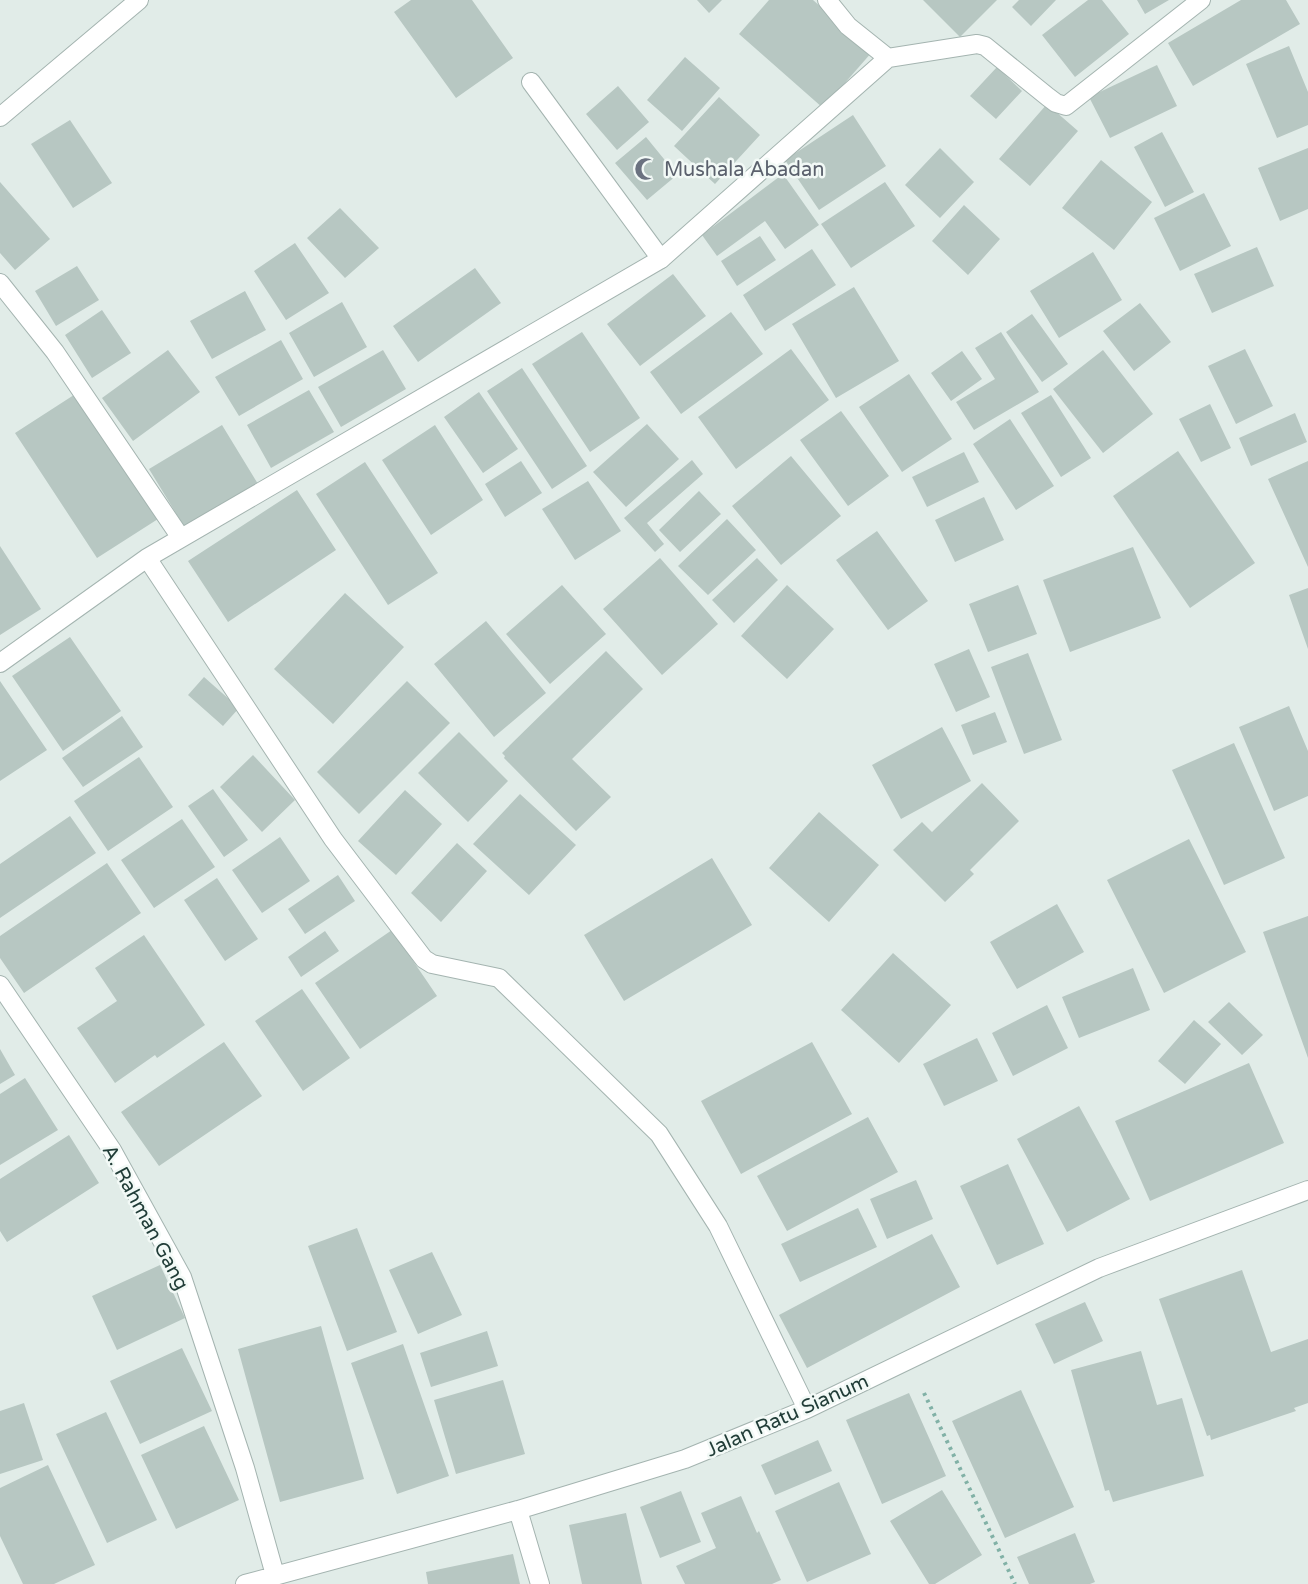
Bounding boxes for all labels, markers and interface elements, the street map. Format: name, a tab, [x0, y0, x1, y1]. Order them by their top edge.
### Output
mosque icon: Mushala Abadan	[633, 156, 659, 182]
place label: Mushala Abadan	[664, 158, 824, 182]
street label: A. Rahman Gang	[97, 1141, 194, 1294]
street label: Jalan Ratu Sianum	[702, 1369, 872, 1463]

